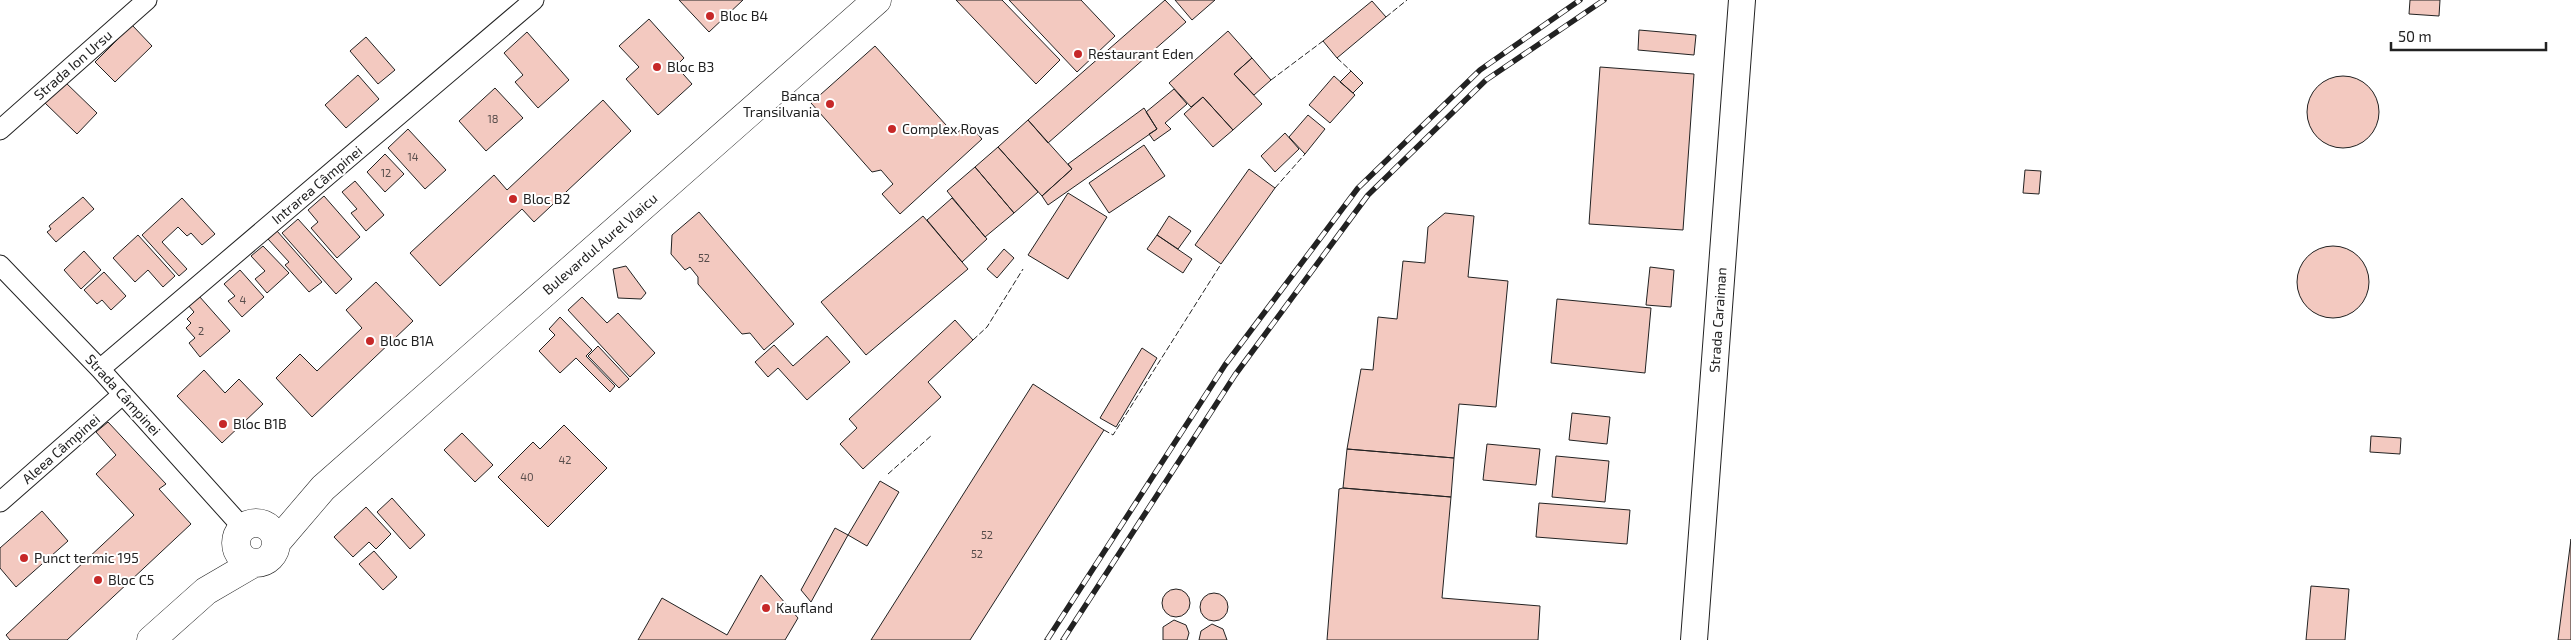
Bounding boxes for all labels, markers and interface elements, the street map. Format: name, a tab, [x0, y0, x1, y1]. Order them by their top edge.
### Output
place label: Bloc B4	[720, 7, 768, 24]
marker: Bloc B4	[704, 10, 716, 22]
scale bar	[2391, 20, 2546, 52]
street label: Strada Ion Ursu	[30, 26, 115, 103]
text: 50 m	[2398, 27, 2432, 45]
place label: Restaurant Eden	[1088, 45, 1194, 62]
marker: Restaurant Eden	[1072, 48, 1084, 60]
place label: Bloc B3	[667, 58, 714, 75]
marker: Bloc B3	[651, 61, 663, 73]
place label: Banca Transilvania	[743, 87, 820, 120]
marker: Banca Transilvania	[824, 98, 836, 110]
house number: 18	[487, 112, 499, 125]
place label: Complex Rovas	[902, 120, 999, 137]
marker: Complex Rovas	[886, 123, 898, 135]
street label: Intrarea Câmpinei	[268, 142, 365, 227]
house number: 14	[407, 150, 419, 163]
house number: 12	[381, 166, 391, 179]
street label: Bulevardul Aurel Vlaicu	[539, 189, 660, 298]
place label: Bloc B2	[523, 190, 570, 207]
marker: Bloc B2	[507, 193, 519, 205]
house number: 52	[698, 251, 710, 264]
street label: Strada Caraiman	[1705, 267, 1730, 373]
house number: 4	[240, 293, 247, 306]
house number: 2	[198, 324, 204, 337]
place label: Bloc B1A	[380, 332, 434, 349]
marker: Bloc B1A	[364, 335, 376, 347]
street label: Strada Câmpinei	[82, 350, 164, 439]
street label: Aleea Câmpinei	[18, 410, 103, 487]
place label: Bloc B1B	[233, 415, 287, 432]
marker: Bloc B1B	[217, 418, 229, 430]
house number: 42	[559, 453, 571, 466]
house number: 40	[520, 470, 534, 483]
house number: 52	[981, 528, 993, 541]
house number: 52	[971, 547, 983, 560]
place label: Punct termic 195	[34, 549, 139, 566]
marker: Punct termic 195	[18, 552, 30, 564]
place label: Bloc C5	[108, 571, 154, 588]
marker: Bloc C5	[92, 574, 104, 586]
place label: Kaufland	[776, 599, 833, 616]
marker: Kaufland	[760, 602, 772, 614]

